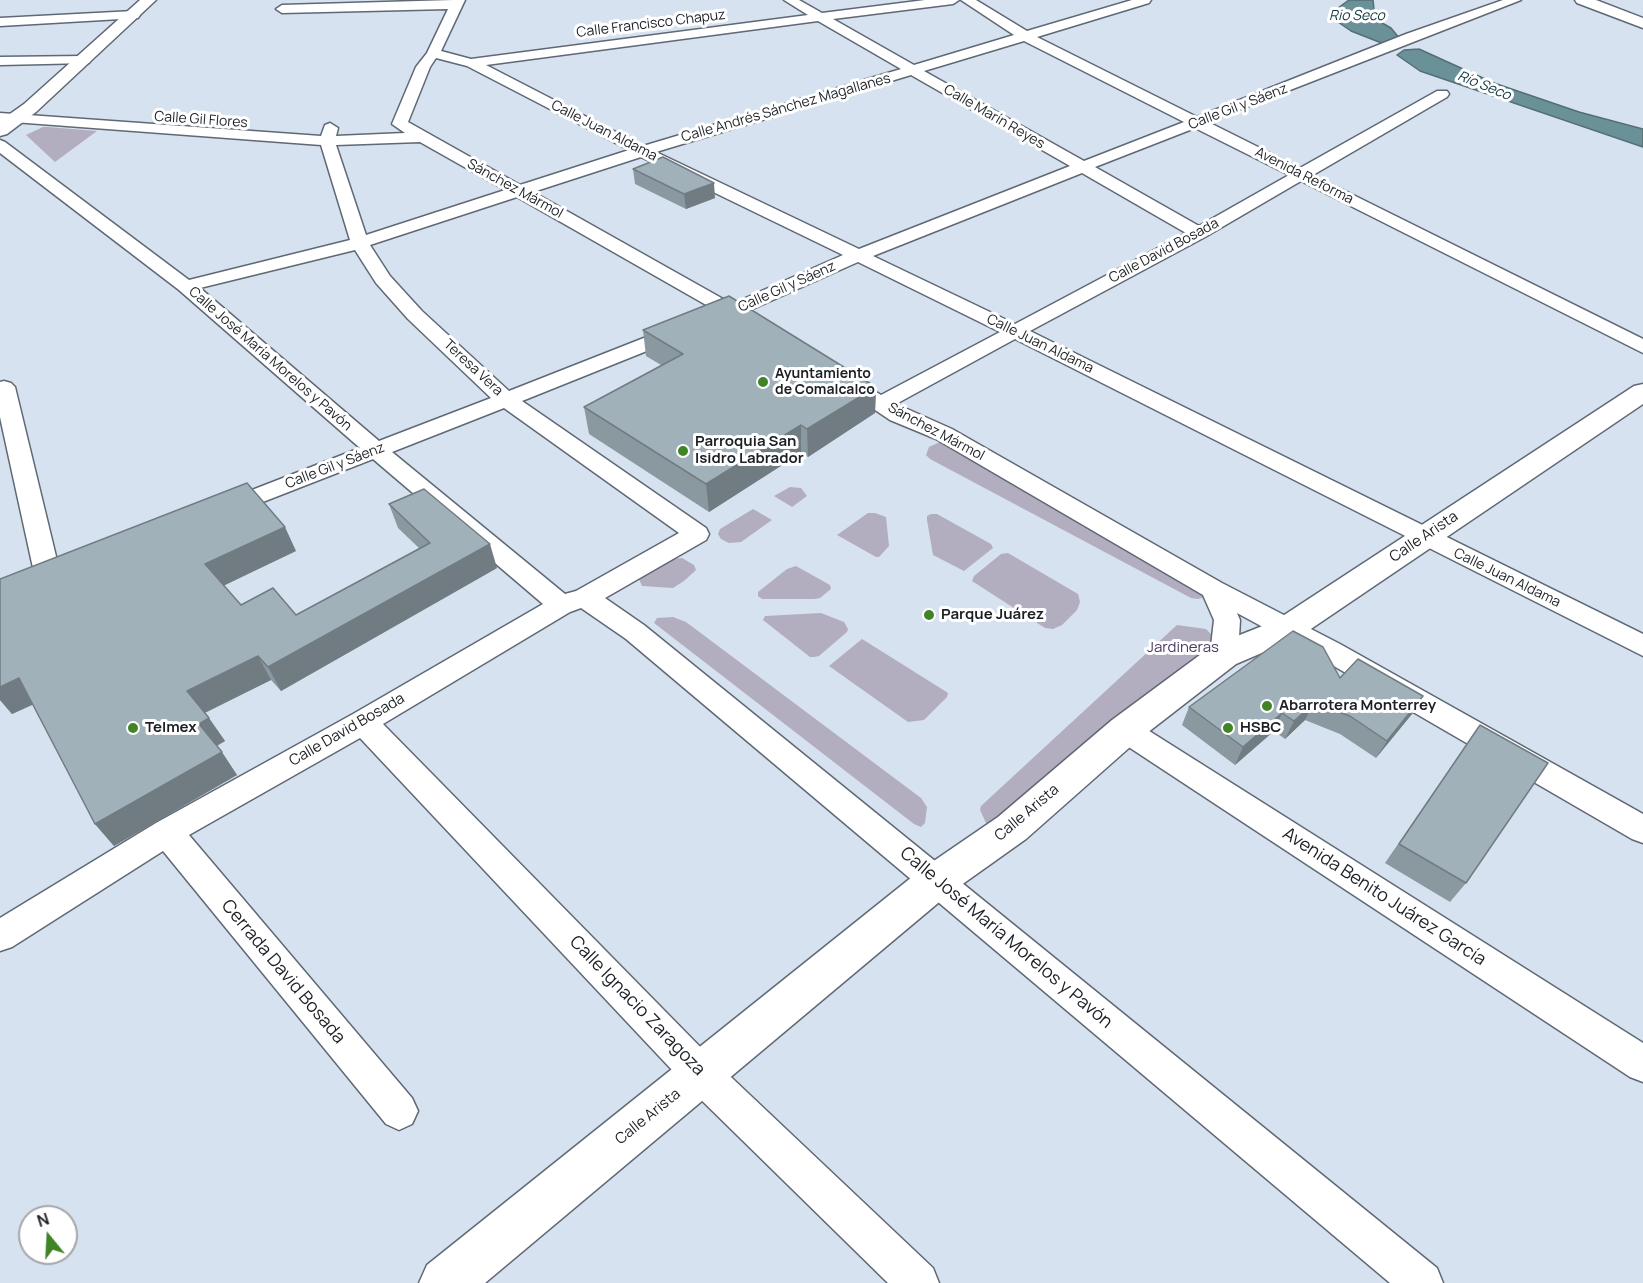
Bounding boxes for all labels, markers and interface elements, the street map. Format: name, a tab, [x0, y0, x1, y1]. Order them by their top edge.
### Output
street label: Calle Francisco Chapuz	[575, 7, 727, 41]
water label: Rio Seco	[1329, 8, 1385, 24]
water label: Río Seco	[1455, 68, 1513, 104]
street label: Calle Andrés Sánchez Magallanes	[679, 70, 893, 146]
street label: Calle Gil y Sáenz	[1186, 80, 1290, 134]
street label: Calle Marín Reyes	[941, 81, 1047, 153]
street label: Calle Juan Aldama	[548, 97, 660, 165]
street label: Calle Gil Flores	[154, 108, 248, 132]
street label: Avenida Reforma	[1252, 144, 1356, 208]
street label: Sánchez Mármol	[464, 156, 566, 222]
street label: Calle David Bosada	[1106, 215, 1222, 287]
street label: Calle Gil y Sáenz	[736, 258, 838, 316]
street label: Calle José María Morelos y Pavón	[185, 284, 355, 434]
street label: Calle Juan Aldama	[984, 311, 1096, 377]
street label: Teresa Vera	[440, 336, 506, 400]
place label: Ayuntamiento de Comalcalco	[775, 366, 875, 398]
marker: Ayuntamiento de Comalcalco	[756, 375, 770, 389]
street label: Sánchez Mármol	[885, 399, 987, 465]
place label: Parroquia San Isidro Labrador	[695, 433, 804, 468]
street label: Calle Gil y Sáenz	[283, 439, 387, 493]
marker: Parroquia San Isidro Labrador	[676, 444, 690, 458]
street label: Calle Arista	[1386, 508, 1462, 566]
street label: Calle Juan Aldama	[1451, 545, 1563, 611]
place label: Parque Juárez	[941, 606, 1044, 624]
marker: Parque Juárez	[922, 608, 936, 622]
park label: Jardineras	[1147, 639, 1219, 657]
street label: Calle David Bosada	[286, 690, 408, 770]
place label: Abarrotera Monterrey	[1279, 697, 1436, 715]
marker: Abarrotera Monterrey	[1260, 699, 1274, 713]
place label: Telmex	[145, 719, 197, 737]
place label: HSBC	[1240, 719, 1281, 737]
marker: Telmex	[126, 721, 140, 735]
marker: HSBC	[1221, 721, 1235, 735]
street label: Calle Arista	[991, 781, 1063, 845]
street label: Avenida Benito Juárez García	[1278, 823, 1490, 971]
street label: Calle José María Morelos y Pavón	[895, 843, 1117, 1033]
street label: Cerrada David Bosada	[216, 896, 350, 1048]
street label: Calle Ignacio Zaragoza	[565, 932, 709, 1080]
street label: Calle Arista	[612, 1085, 684, 1149]
north arrow	[18, 1205, 78, 1265]
text: N	[34, 1208, 52, 1232]

